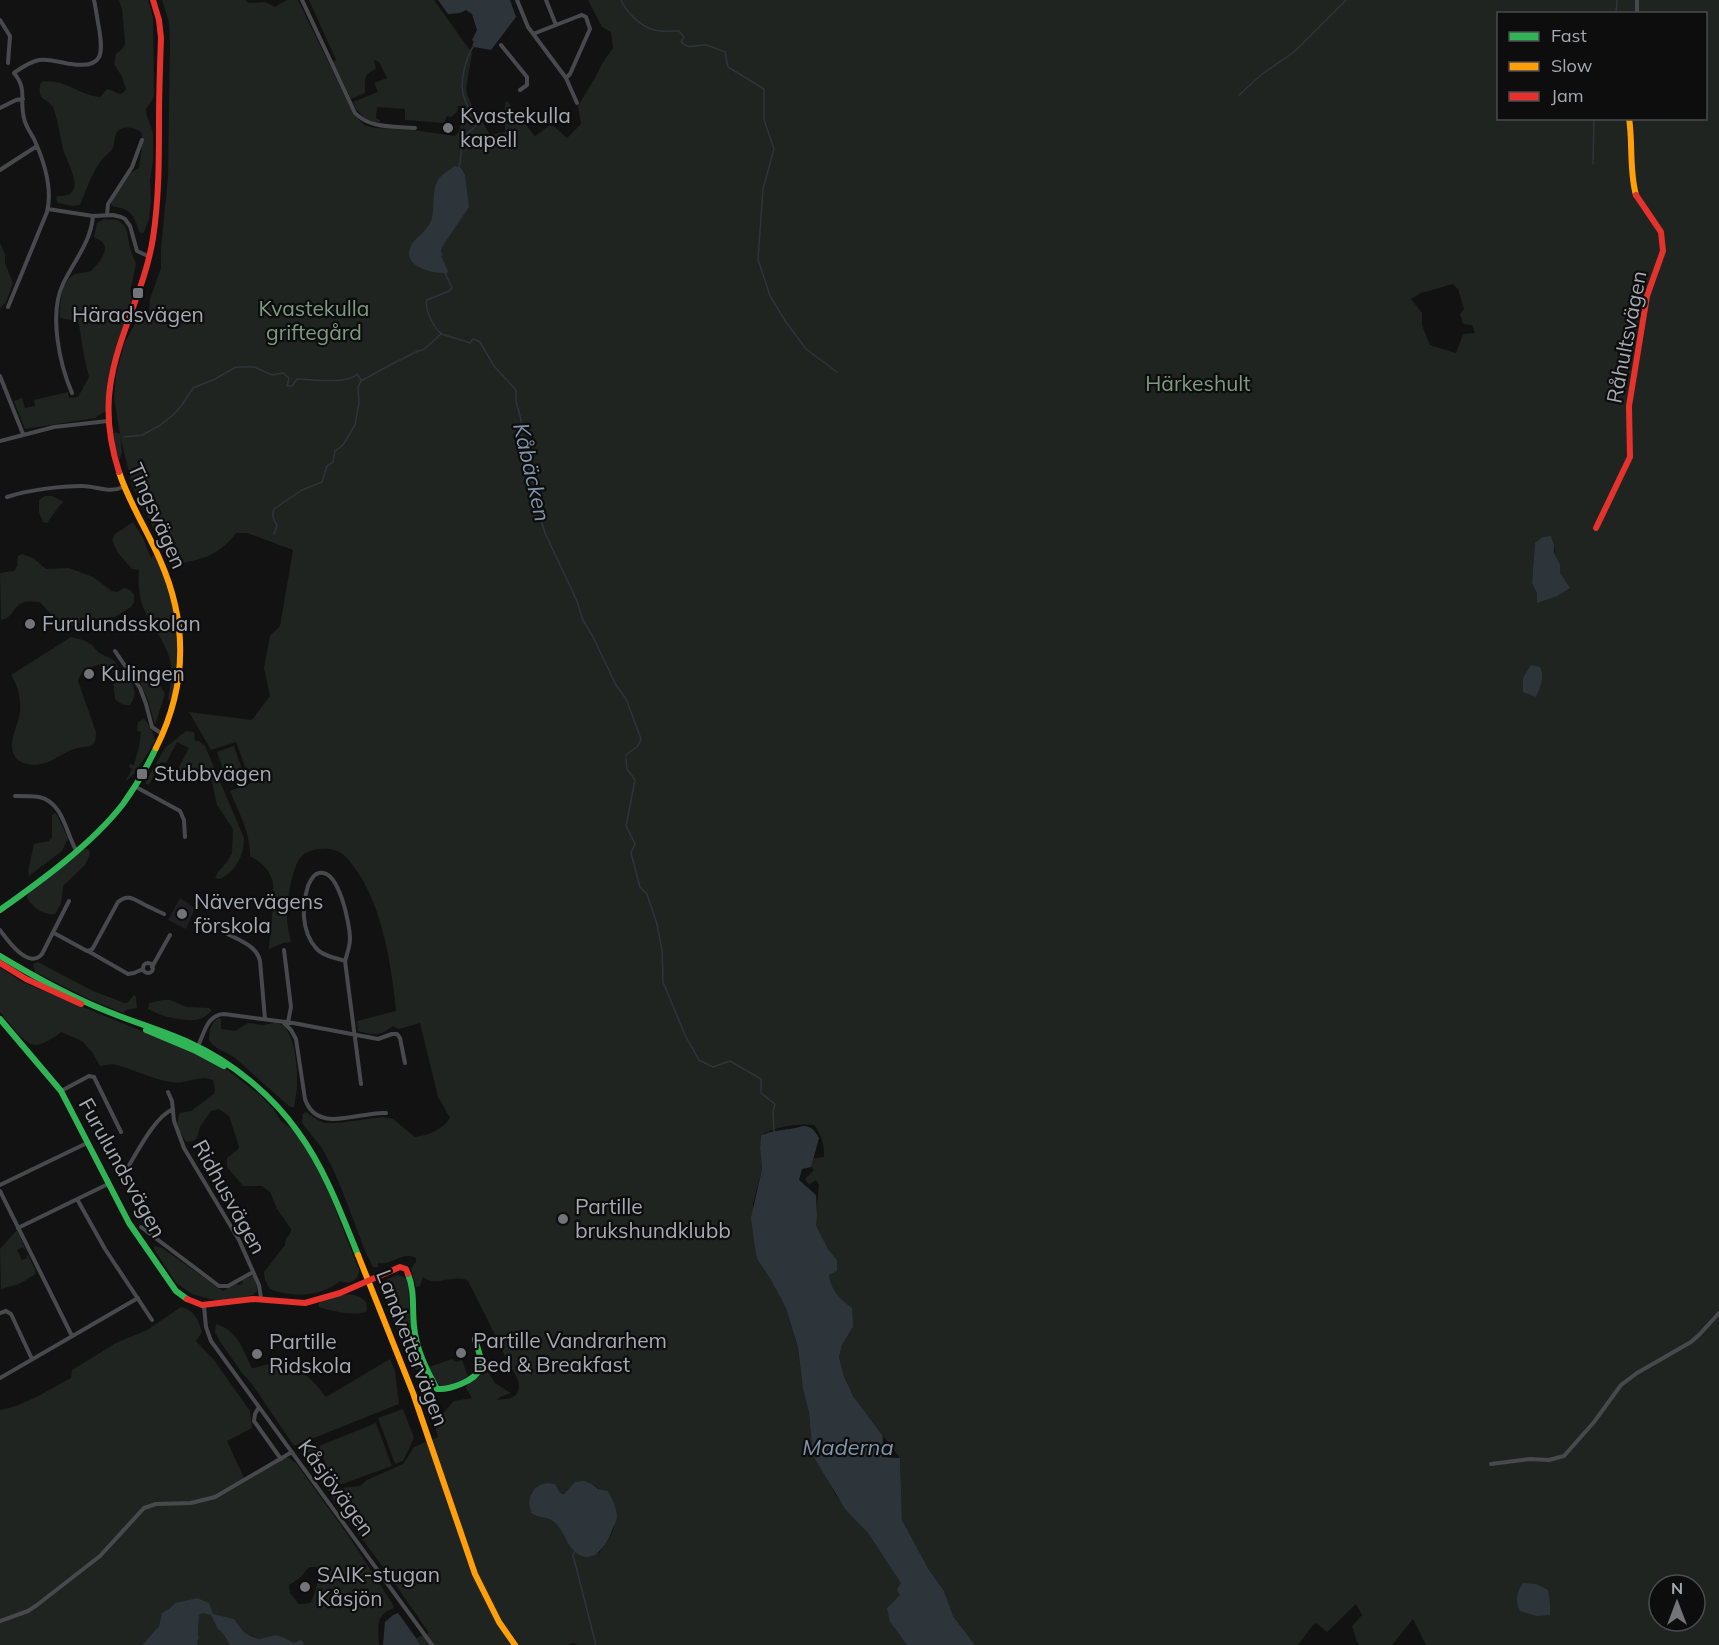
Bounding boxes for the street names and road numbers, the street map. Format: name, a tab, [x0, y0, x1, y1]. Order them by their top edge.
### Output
street label: Råhultsvägen	[1600, 268, 1652, 405]
street label: Tingsvägen	[123, 459, 193, 573]
street label: Furulundsvägen	[74, 1093, 172, 1242]
street label: Ridhusvägen	[188, 1135, 272, 1258]
street label: Landvettervägen	[371, 1266, 455, 1430]
street label: Kåsjövägen	[293, 1434, 381, 1541]

